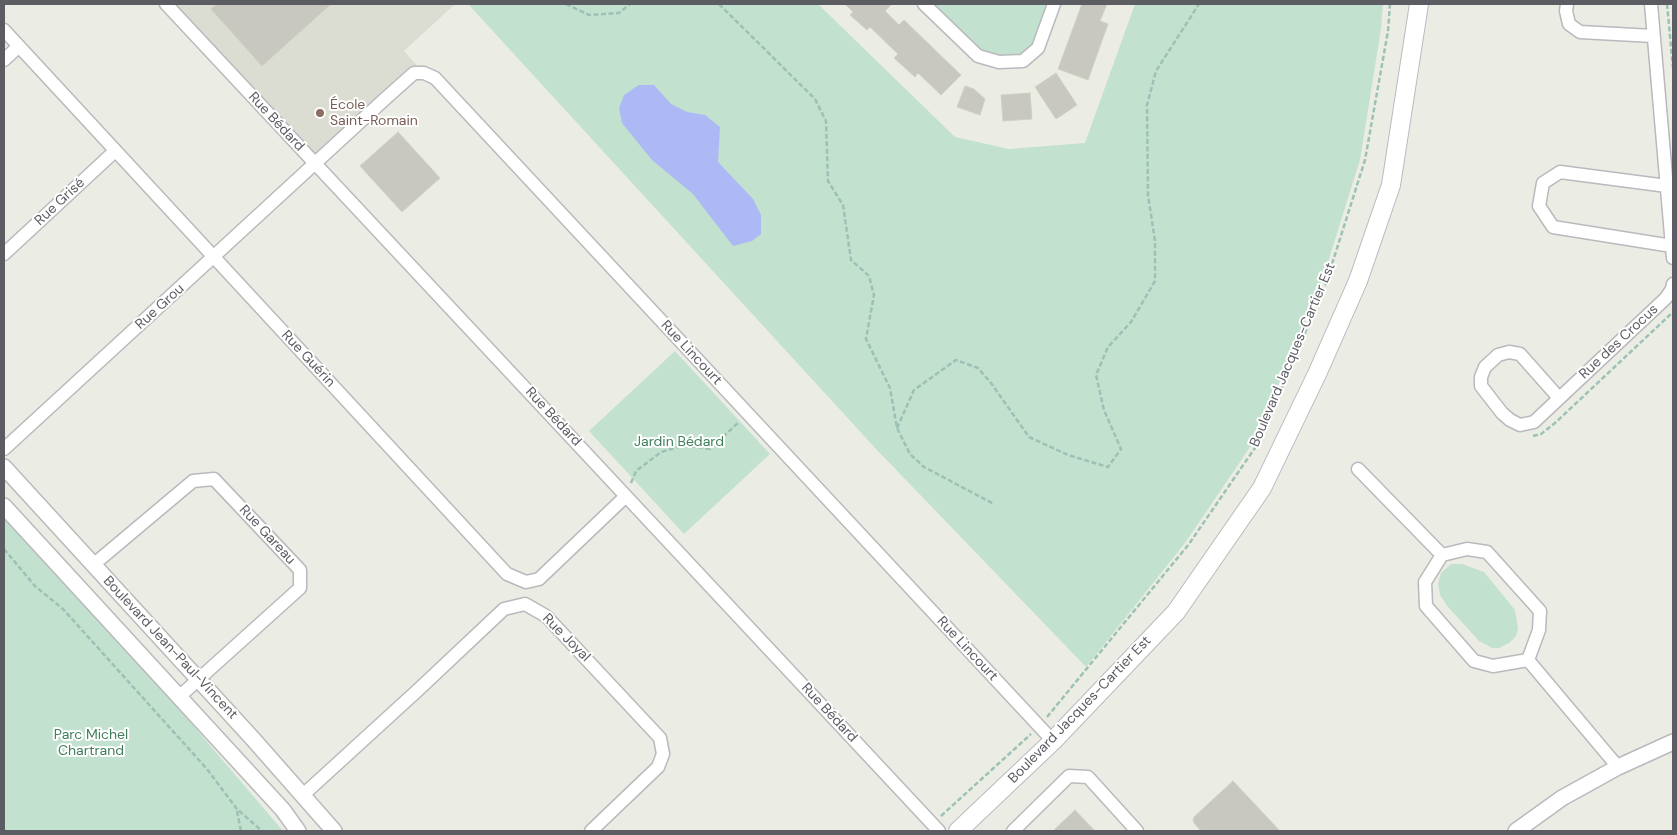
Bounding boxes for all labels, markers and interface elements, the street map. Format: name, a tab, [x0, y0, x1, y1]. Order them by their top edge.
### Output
street label: Rue Bédard	[244, 89, 308, 155]
place label: École Saint-Romain	[330, 97, 418, 130]
marker: École Saint-Romain	[314, 107, 326, 119]
street label: Rue Grisé	[32, 175, 88, 229]
street label: Boulevard Jacques-Cartier Est	[1247, 260, 1339, 450]
street label: Rue Grou	[132, 281, 188, 333]
street label: Rue des Crocus	[1576, 301, 1662, 383]
street label: Rue Lincourt	[657, 317, 725, 389]
street label: Rue Guérin	[278, 327, 338, 391]
street label: Rue Bédard	[521, 384, 585, 450]
park label: Jardin Bédard	[634, 434, 724, 450]
street label: Rue Gareau	[235, 502, 299, 568]
street label: Boulevard Jean-Paul-Vincent	[99, 573, 241, 723]
street label: Rue Joyal	[539, 611, 593, 665]
street label: Rue Lincourt	[933, 613, 1001, 685]
street label: Boulevard Jacques-Cartier Est	[1005, 633, 1155, 787]
street label: Rue Bédard	[797, 680, 861, 746]
park label: Parc Michel Chartrand	[54, 727, 128, 760]

